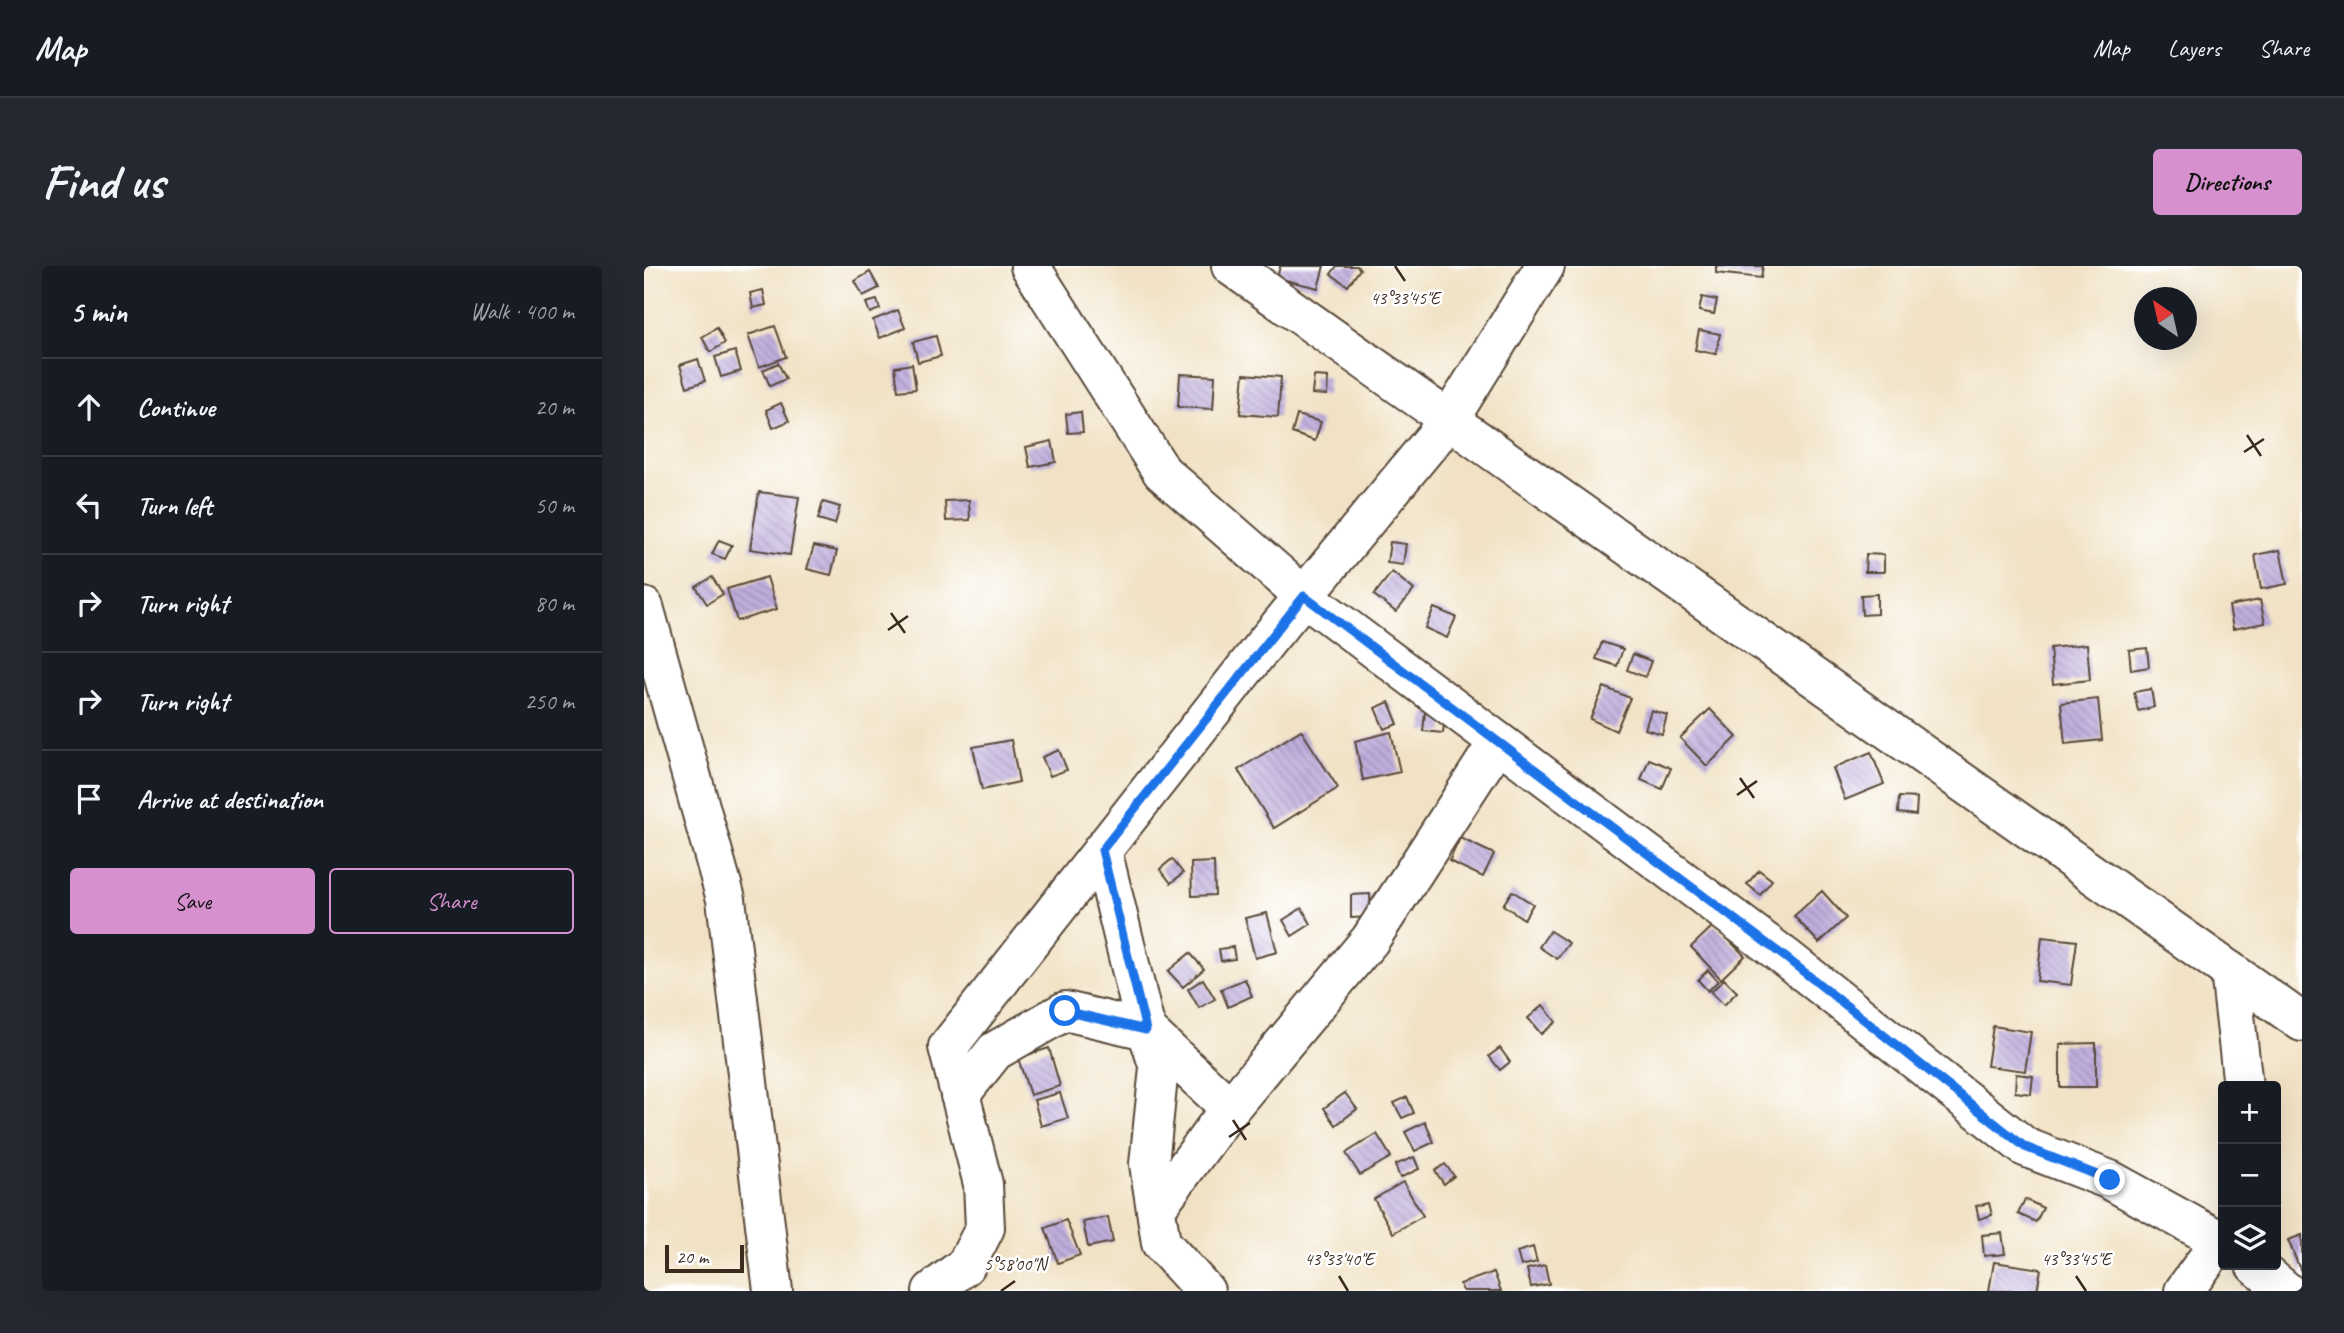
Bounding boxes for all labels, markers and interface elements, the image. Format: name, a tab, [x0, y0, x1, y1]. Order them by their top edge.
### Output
text: Map	[35, 27, 86, 69]
text: Map	[2093, 33, 2130, 63]
text: Layers	[2168, 33, 2221, 63]
text: Share	[2259, 33, 2309, 63]
button: Directions	[2153, 149, 2302, 215]
text: Find us	[42, 151, 164, 213]
text: 43°33'45"E	[1370, 287, 1442, 309]
north arrow	[2134, 287, 2197, 350]
text: 5 min	[70, 293, 127, 331]
text: Walk · 400 m	[470, 297, 574, 326]
icon: ahead	[70, 388, 108, 426]
text: Continue	[137, 391, 215, 424]
text: 20 m	[535, 393, 574, 422]
icon: left	[70, 486, 108, 524]
text: Turn left	[137, 489, 212, 522]
text: 50 m	[535, 491, 574, 520]
icon: right	[70, 584, 108, 622]
text: Turn right	[137, 587, 228, 620]
text: 80 m	[535, 589, 574, 618]
icon: right	[70, 682, 108, 720]
text: Turn right	[137, 685, 228, 718]
text: 250 m	[525, 687, 574, 716]
icon: arrive	[70, 780, 108, 818]
text: Arrive at destination	[137, 783, 323, 816]
button: Save	[70, 868, 315, 934]
button: Share	[329, 868, 574, 934]
route start	[1049, 995, 1080, 1026]
map controls	[2218, 1081, 2281, 1270]
button: +	[2218, 1081, 2281, 1144]
button: −	[2218, 1144, 2281, 1207]
route end	[2094, 1164, 2125, 1195]
button: layers	[2218, 1207, 2281, 1270]
scale bar	[665, 1242, 744, 1274]
text: 20 m	[676, 1245, 708, 1269]
text: 43°33'40"E	[1304, 1248, 1376, 1270]
text: 43°33'45"E	[2041, 1248, 2113, 1270]
text: 5°58'00"N	[984, 1253, 1050, 1275]

